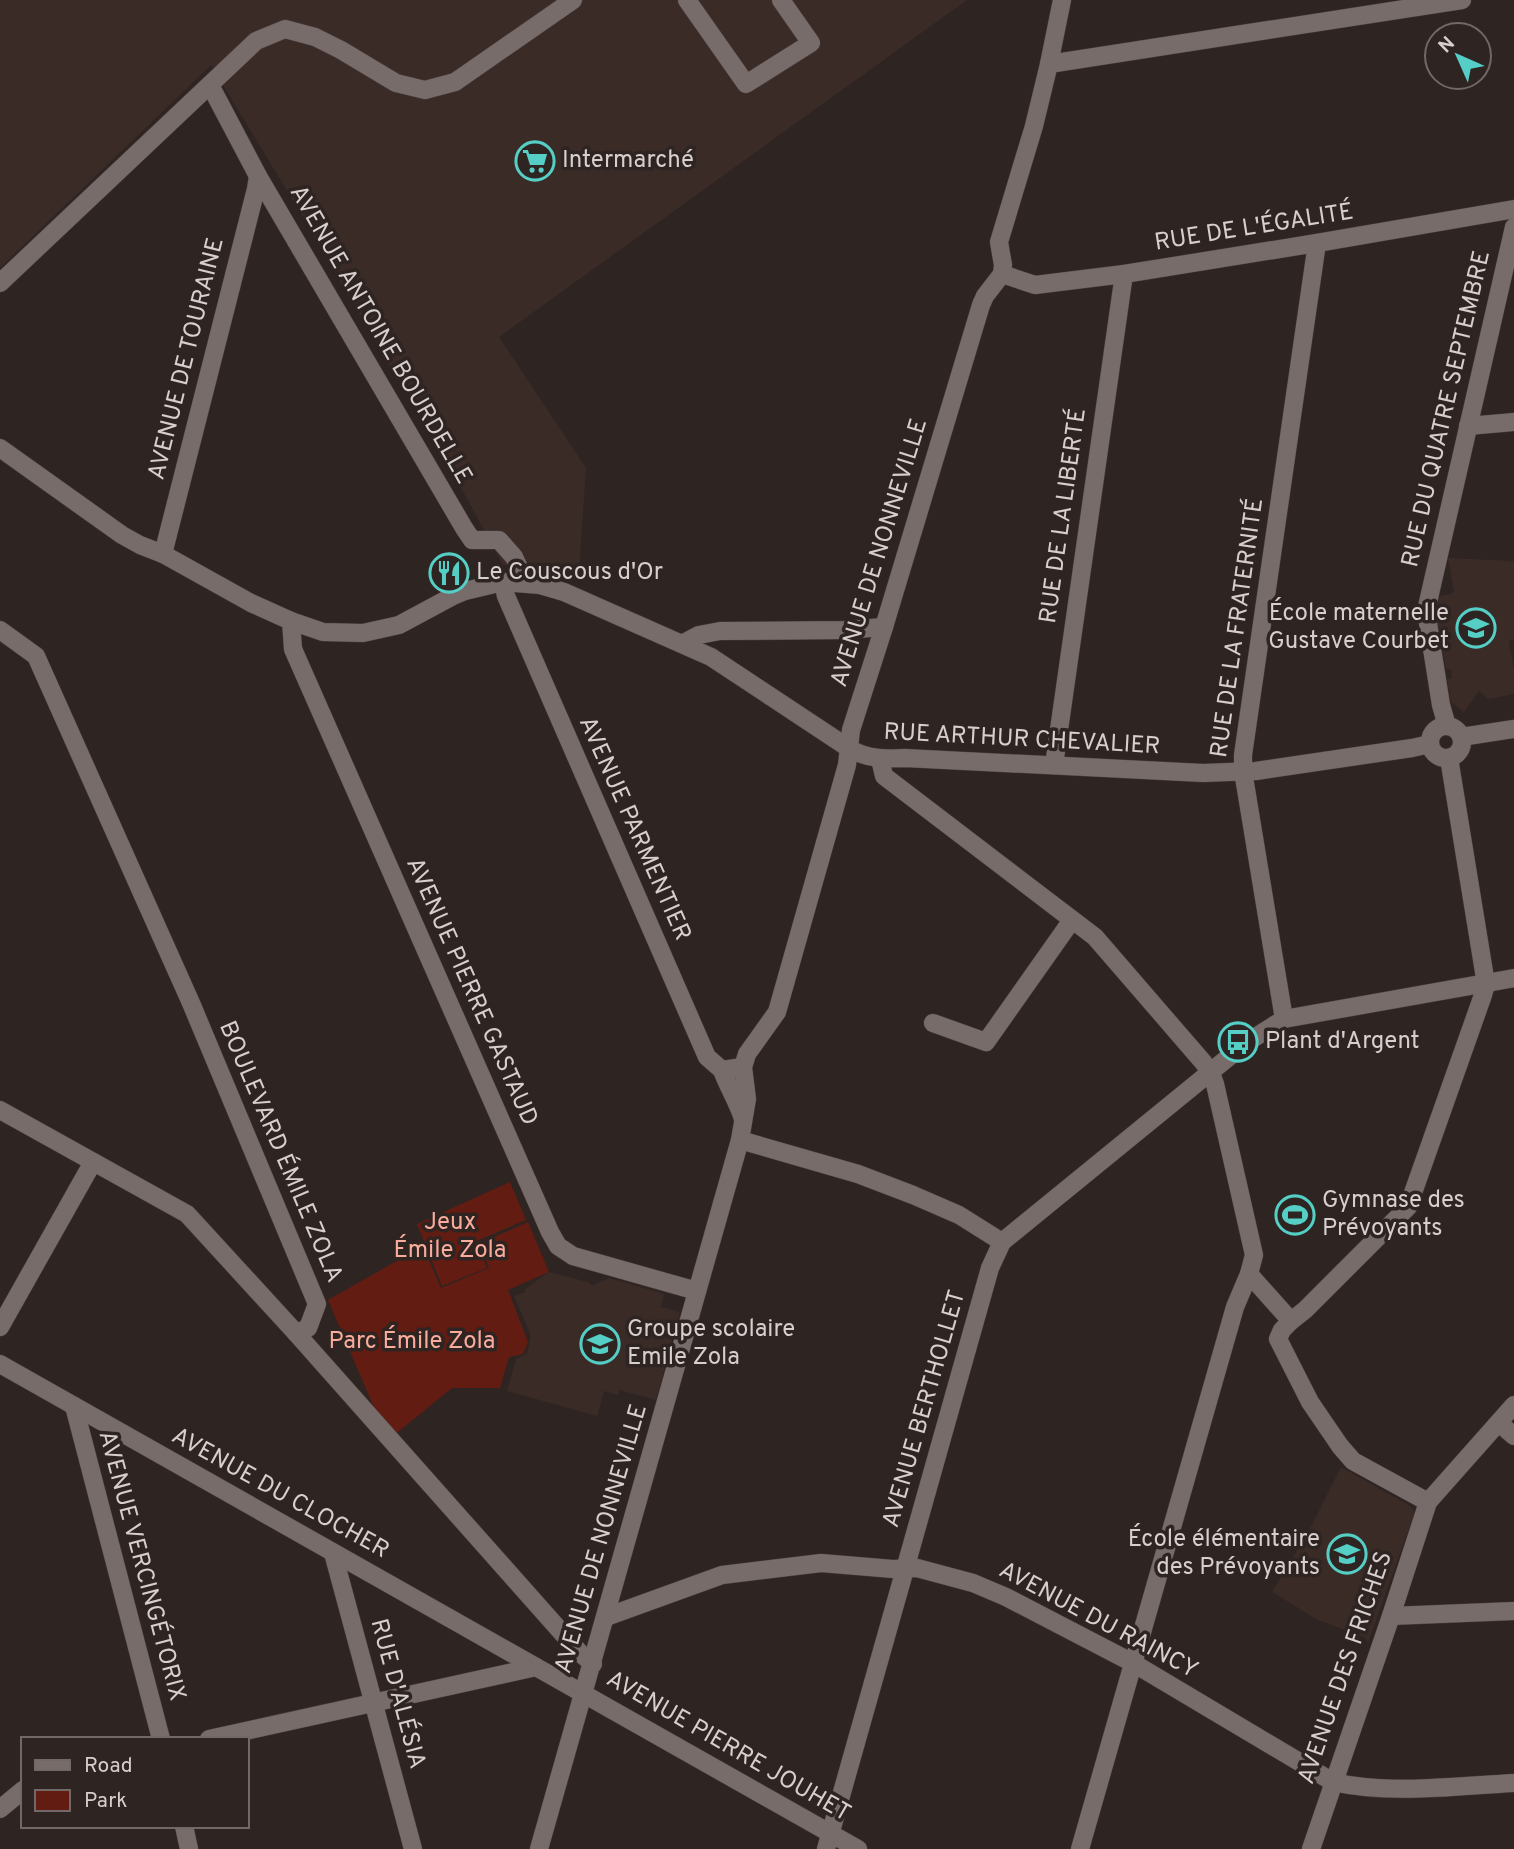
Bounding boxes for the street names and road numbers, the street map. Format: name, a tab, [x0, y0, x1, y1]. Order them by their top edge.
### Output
street label: AVENUE ANTOINE BOURDELLE	[282, 180, 478, 490]
street label: RUE DE L'ÉGALITÉ	[1152, 195, 1356, 259]
street label: AVENUE DE TOURAINE	[142, 235, 232, 483]
street label: RUE DU QUATRE SEPTEMBRE	[1396, 248, 1498, 570]
street label: RUE DE LA LIBERTÉ	[1032, 406, 1094, 626]
street label: AVENUE DE NONNEVILLE	[825, 415, 935, 691]
street label: RUE DE LA FRATERNITÉ	[1203, 496, 1271, 760]
street label: AVENUE PARMENTIER	[571, 712, 697, 946]
street label: RUE ARTHUR CHEVALIER	[883, 718, 1161, 762]
street label: AVENUE PIERRE GASTAUD	[398, 853, 544, 1131]
street label: BOULEVARD ÉMILE ZOLA	[211, 1016, 351, 1287]
street label: AVENUE BERTHOLLET	[877, 1287, 973, 1531]
street label: AVENUE DE NONNEVILLE	[549, 1401, 655, 1677]
street label: AVENUE DU CLOCHER	[166, 1422, 394, 1566]
street label: AVENUE VERCINGÉTORIX	[90, 1427, 193, 1704]
street label: AVENUE DES FRICHES	[1292, 1548, 1400, 1788]
street label: AVENUE DU RAINCY	[993, 1556, 1203, 1686]
street label: RUE D'ALÉSIA	[363, 1615, 433, 1772]
street label: AVENUE PIERRE JOUHET	[600, 1665, 856, 1829]

